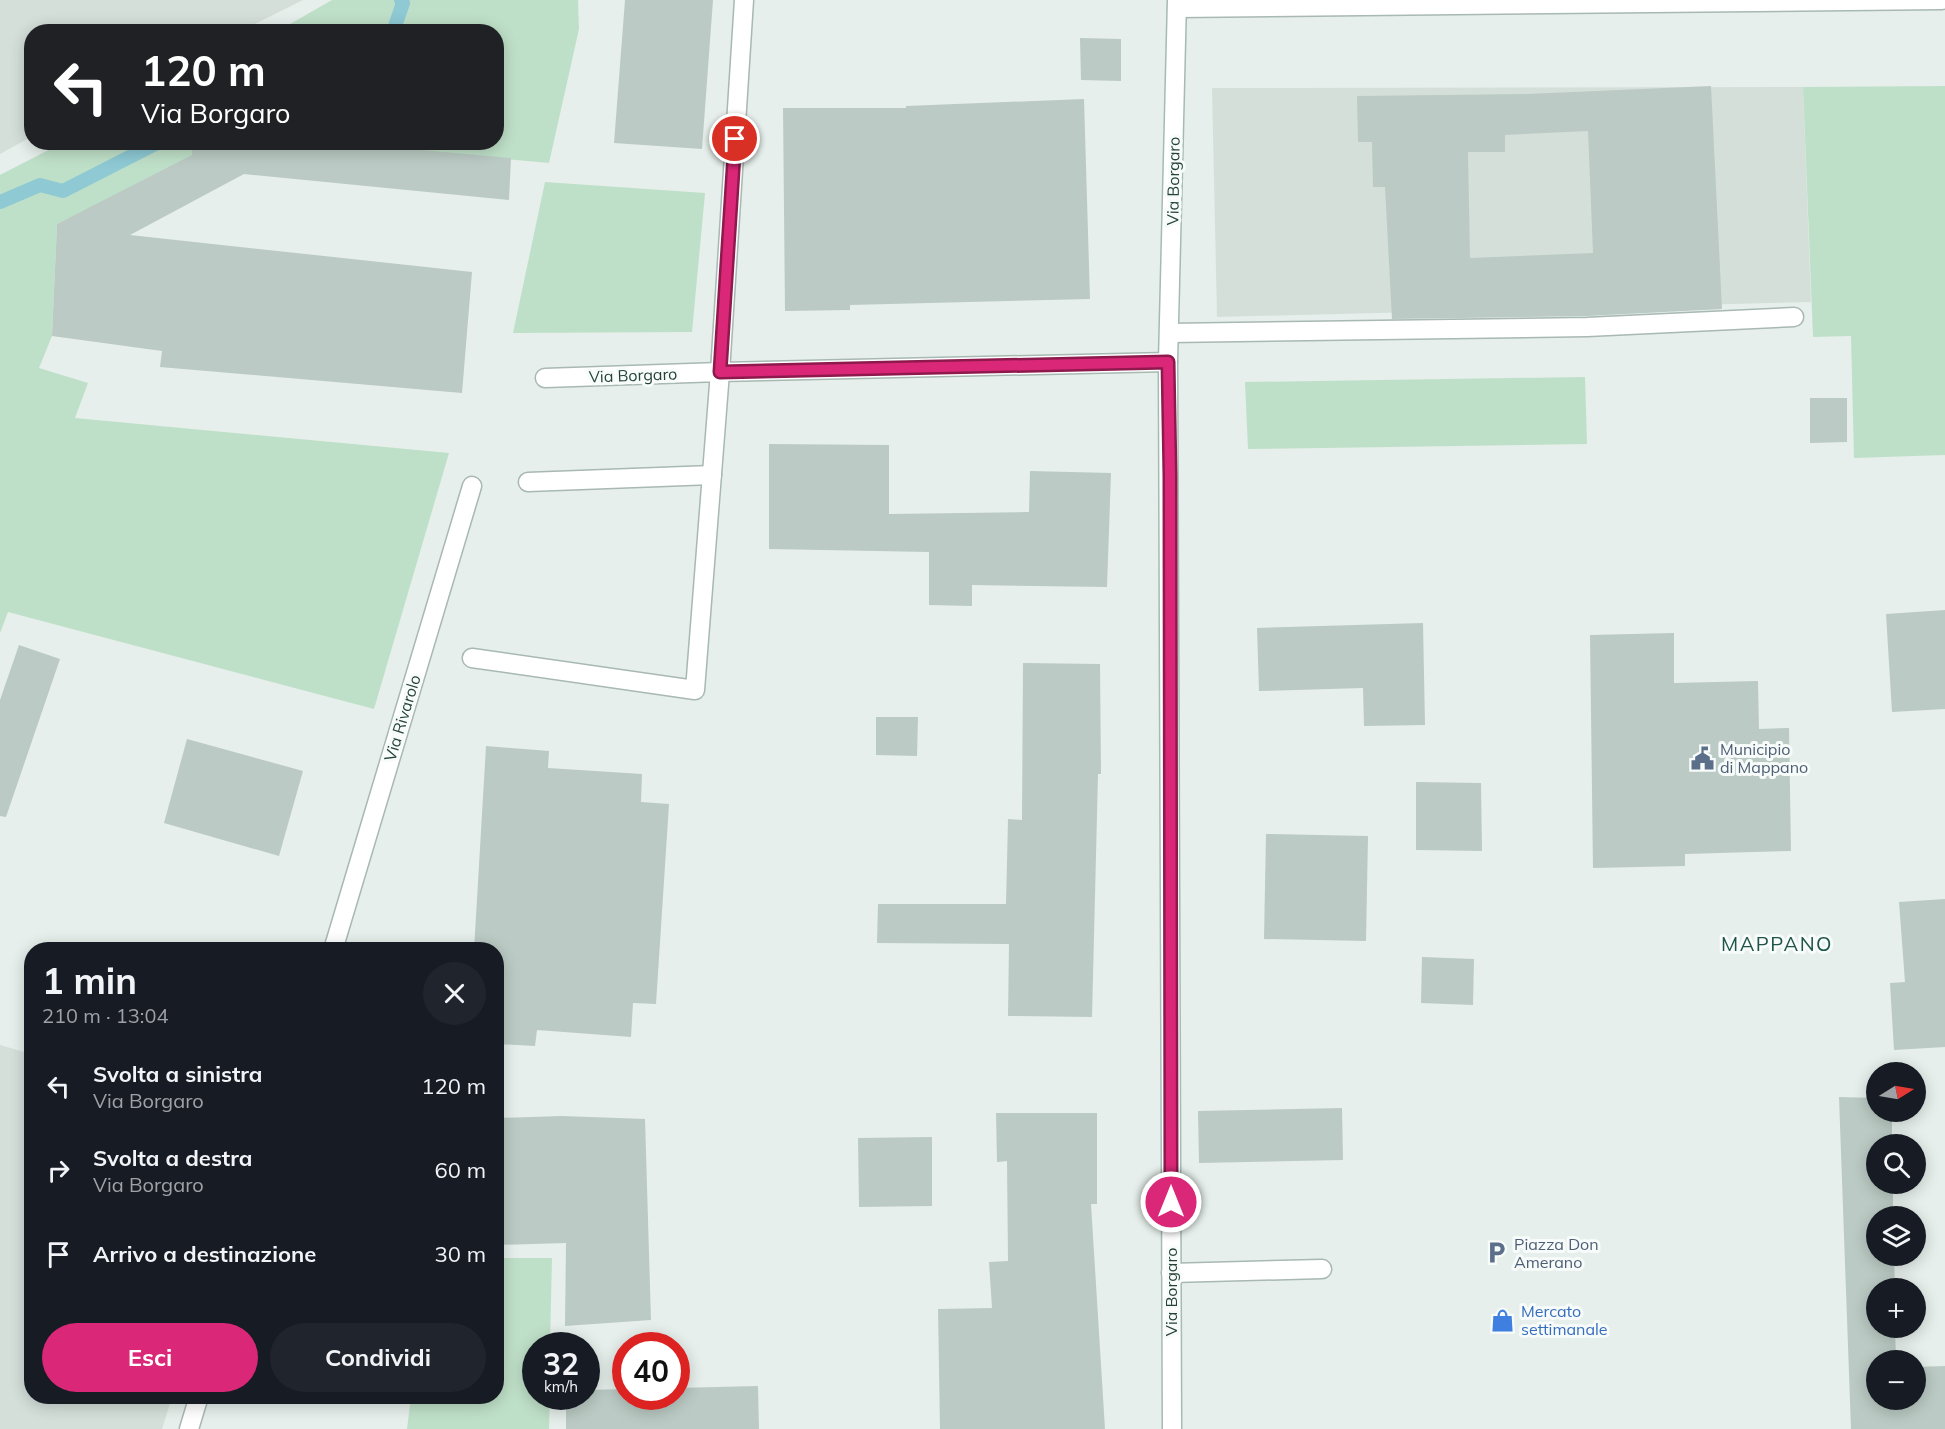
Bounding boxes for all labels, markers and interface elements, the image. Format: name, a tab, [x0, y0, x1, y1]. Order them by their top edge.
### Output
text: 120 m	[141, 44, 266, 97]
icon: left	[42, 48, 120, 126]
text: Via Borgaro	[141, 96, 290, 130]
pin	[709, 113, 760, 164]
icon: arrive	[718, 122, 751, 155]
street label: Via Borgaro	[1162, 137, 1184, 225]
street label: Via Borgaro	[588, 363, 678, 387]
street label: Via Rivarolo	[379, 672, 425, 764]
place label: Municipio di Mappano	[1720, 739, 1808, 777]
public building icon: Municipio di Mappano	[1689, 745, 1715, 771]
district label: MAPPANO	[1721, 931, 1833, 956]
text: 1 min	[42, 958, 137, 1003]
button: close	[423, 962, 486, 1025]
text: 210 m · 13:04	[42, 1003, 168, 1028]
text: Svolta a sinistra	[93, 1060, 262, 1088]
north arrow	[1866, 1062, 1926, 1122]
map controls	[1866, 1062, 1926, 1410]
icon: left	[42, 1070, 75, 1103]
text: 120 m	[421, 1072, 486, 1100]
text: Via Borgaro	[93, 1088, 204, 1113]
button: search	[1866, 1134, 1926, 1194]
text: Svolta a destra	[93, 1144, 252, 1172]
icon: right	[42, 1154, 75, 1187]
text: 60 m	[435, 1156, 486, 1184]
position arrow	[1139, 1170, 1203, 1234]
text: Via Borgaro	[93, 1172, 204, 1197]
button: layers	[1866, 1206, 1926, 1266]
place label: Piazza Don Amerano	[1514, 1234, 1599, 1272]
icon: arrive	[42, 1238, 75, 1271]
text: Arrivo a destinazione	[93, 1240, 316, 1268]
text: 30 m	[435, 1240, 486, 1268]
parking icon: Piazza Don Amerano	[1483, 1240, 1509, 1266]
street label: Via Borgaro	[1161, 1248, 1181, 1336]
button: +	[1866, 1278, 1926, 1338]
place label: Mercato settimanale	[1521, 1301, 1608, 1339]
shop icon: Mercato settimanale	[1490, 1307, 1516, 1333]
button: Esci	[42, 1323, 258, 1392]
button: Condividi	[270, 1323, 486, 1392]
speed limit sign: 40	[612, 1332, 690, 1410]
text: 32	[543, 1345, 579, 1383]
button: −	[1866, 1350, 1926, 1410]
text: km/h	[544, 1377, 578, 1396]

